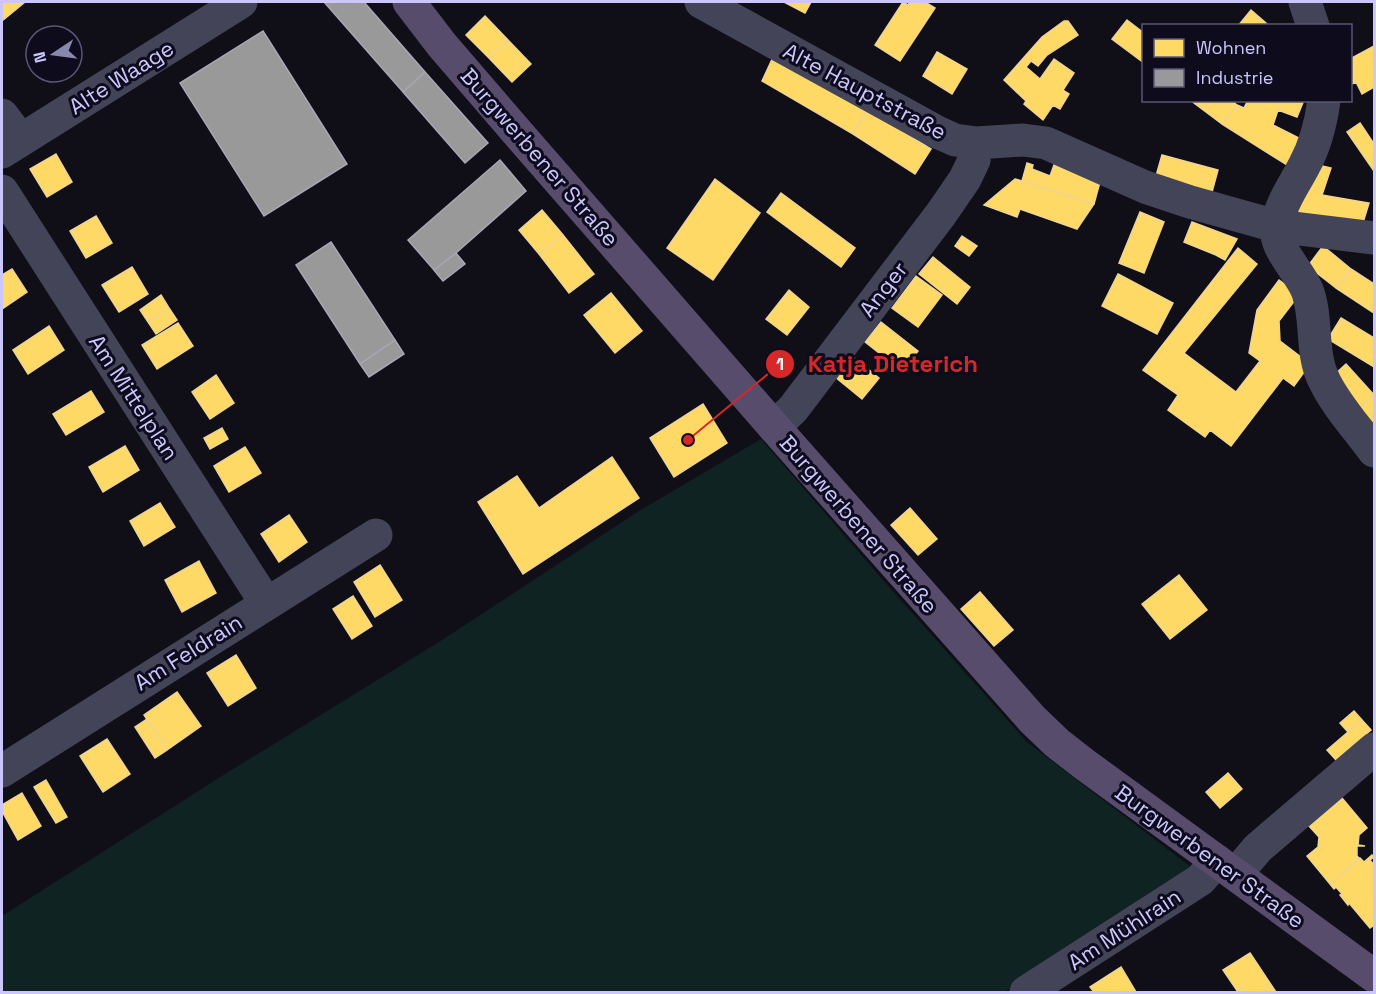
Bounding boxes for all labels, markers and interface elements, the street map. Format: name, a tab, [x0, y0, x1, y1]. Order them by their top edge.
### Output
north arrow	[24, 24, 84, 84]
legend	[1142, 24, 1352, 102]
street label: Alte Waage	[63, 34, 179, 120]
street label: Alte Hauptstraße	[779, 36, 951, 146]
text: Wohnen	[1196, 36, 1266, 59]
text: N	[28, 50, 51, 65]
street label: Burgwerbener Straße	[455, 62, 625, 252]
text: Industrie	[1196, 66, 1273, 89]
street label: Anger	[853, 256, 913, 322]
street label: Am Mittelplan	[83, 329, 185, 465]
callout: Katja Dieterich	[765, 343, 990, 385]
text: Katja Dieterich	[808, 348, 978, 379]
text: 1	[776, 352, 784, 375]
street label: Burgwerbener Straße	[774, 429, 944, 619]
street label: Am Feldrain	[129, 608, 247, 696]
street label: Burgwerbener Straße	[1110, 778, 1310, 934]
street label: Am Mühlrain	[1062, 882, 1186, 976]

